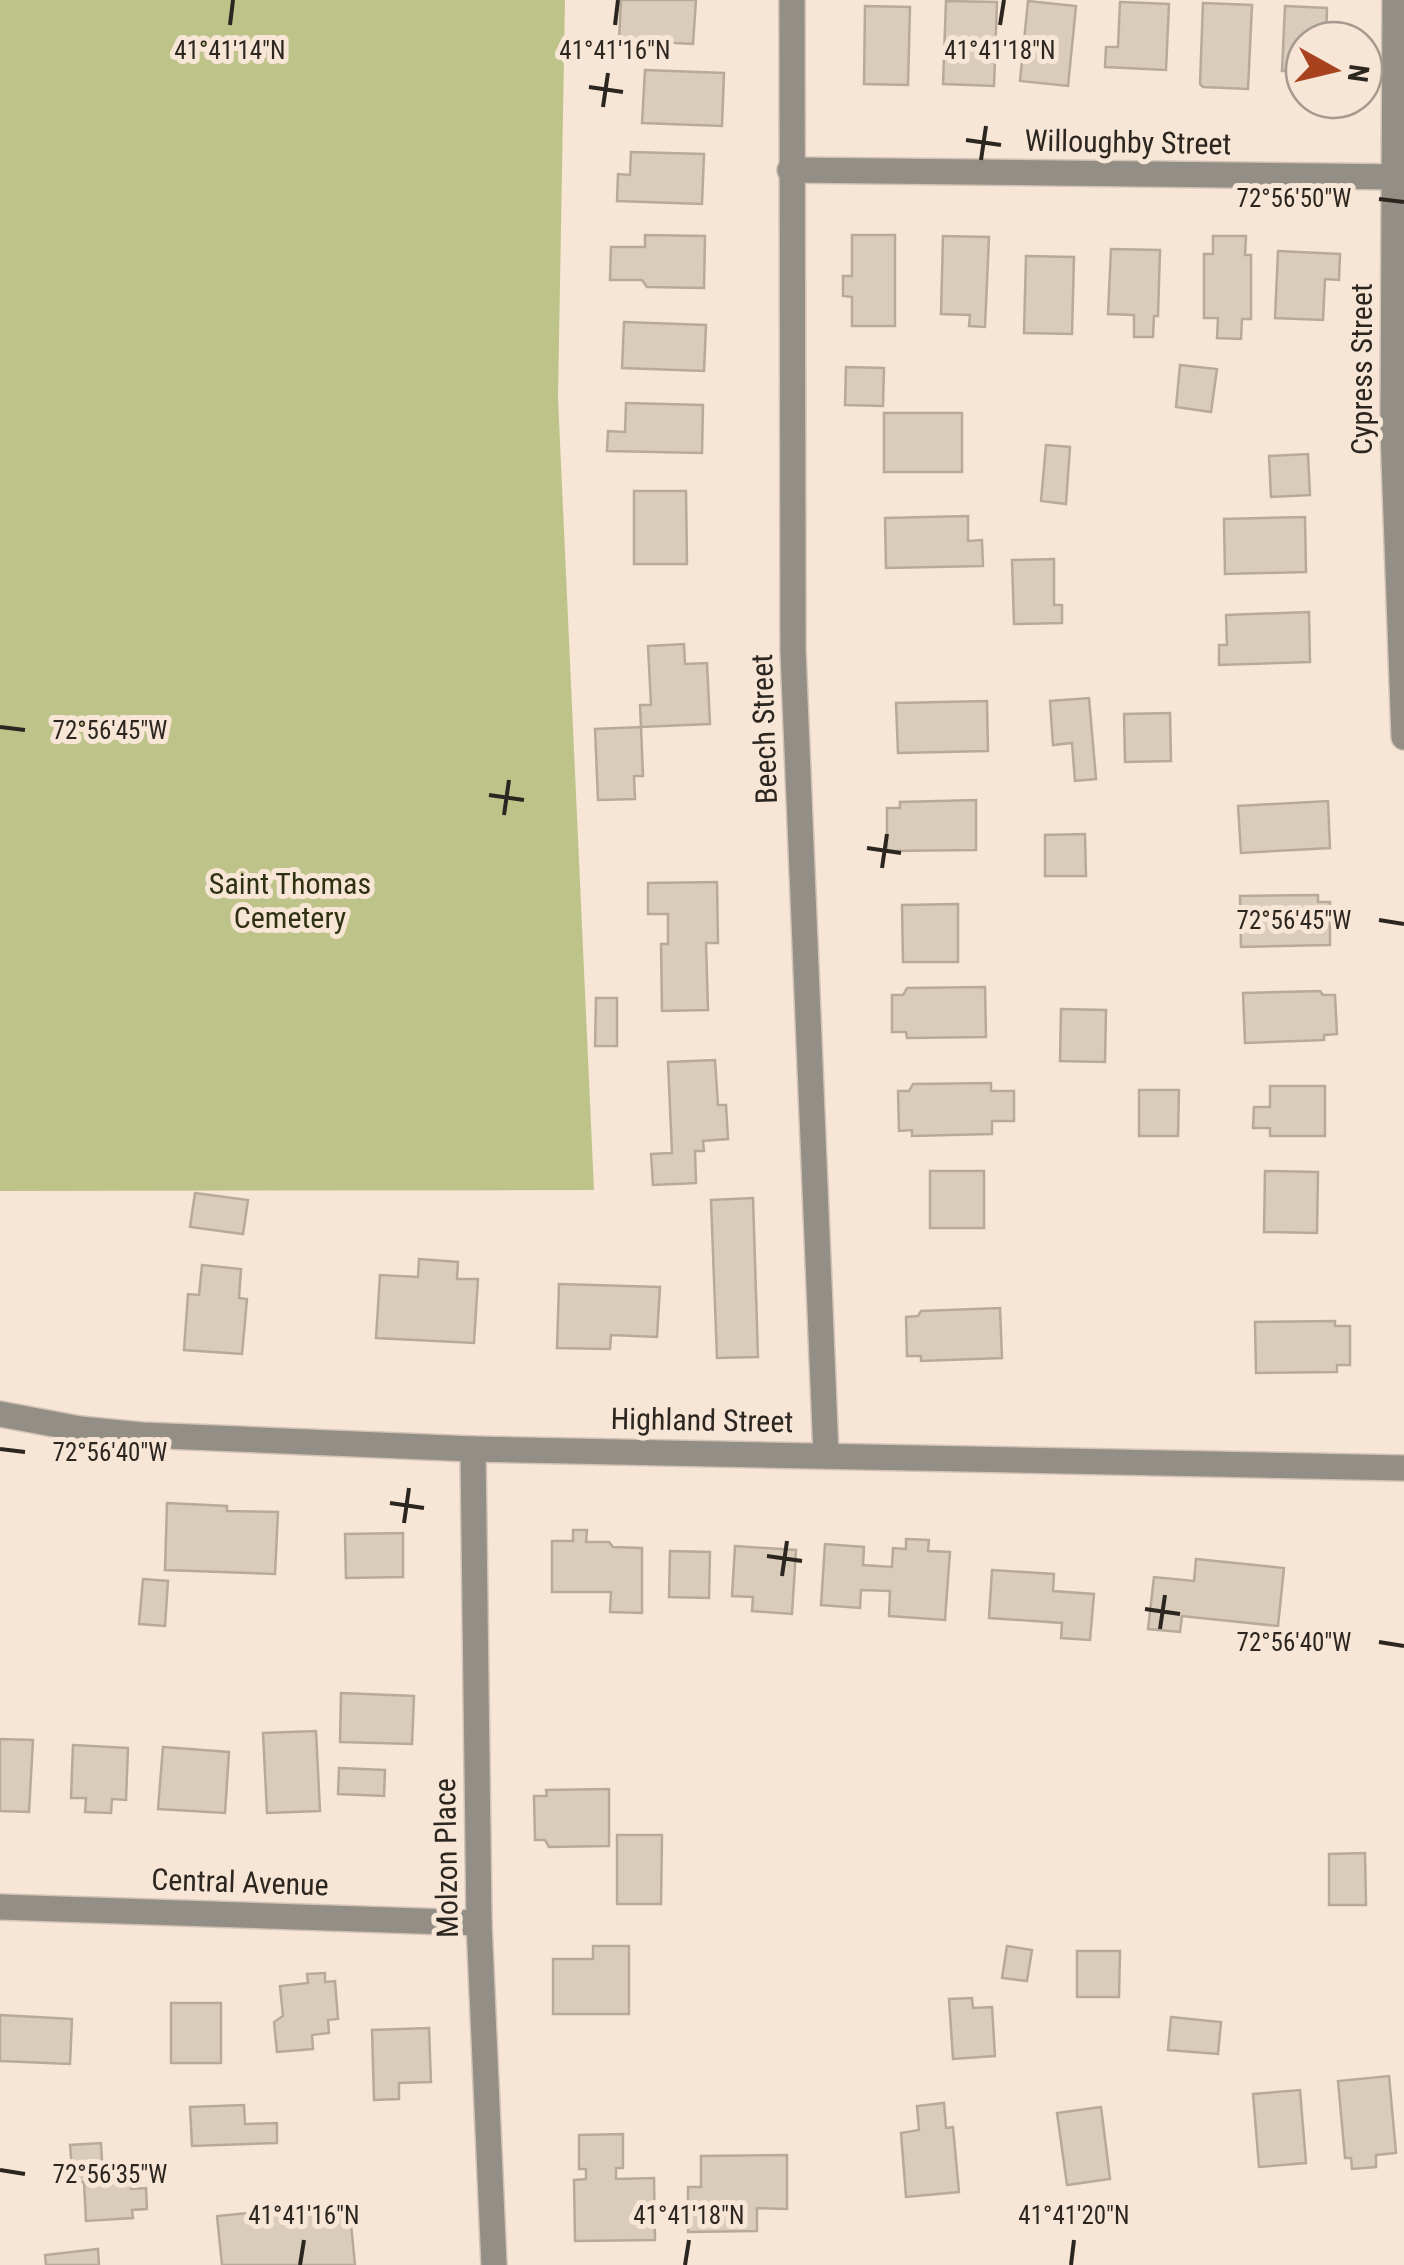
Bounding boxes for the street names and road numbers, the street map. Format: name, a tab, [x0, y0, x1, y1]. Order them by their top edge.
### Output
street label: Willoughby Street	[1024, 123, 1232, 161]
street label: Cypress Street	[1344, 283, 1379, 455]
street label: Beech Street	[744, 653, 784, 805]
street label: Highland Street	[610, 1401, 794, 1439]
street label: Molzon Place	[427, 1778, 465, 1938]
street label: Central Avenue	[151, 1861, 329, 1903]

